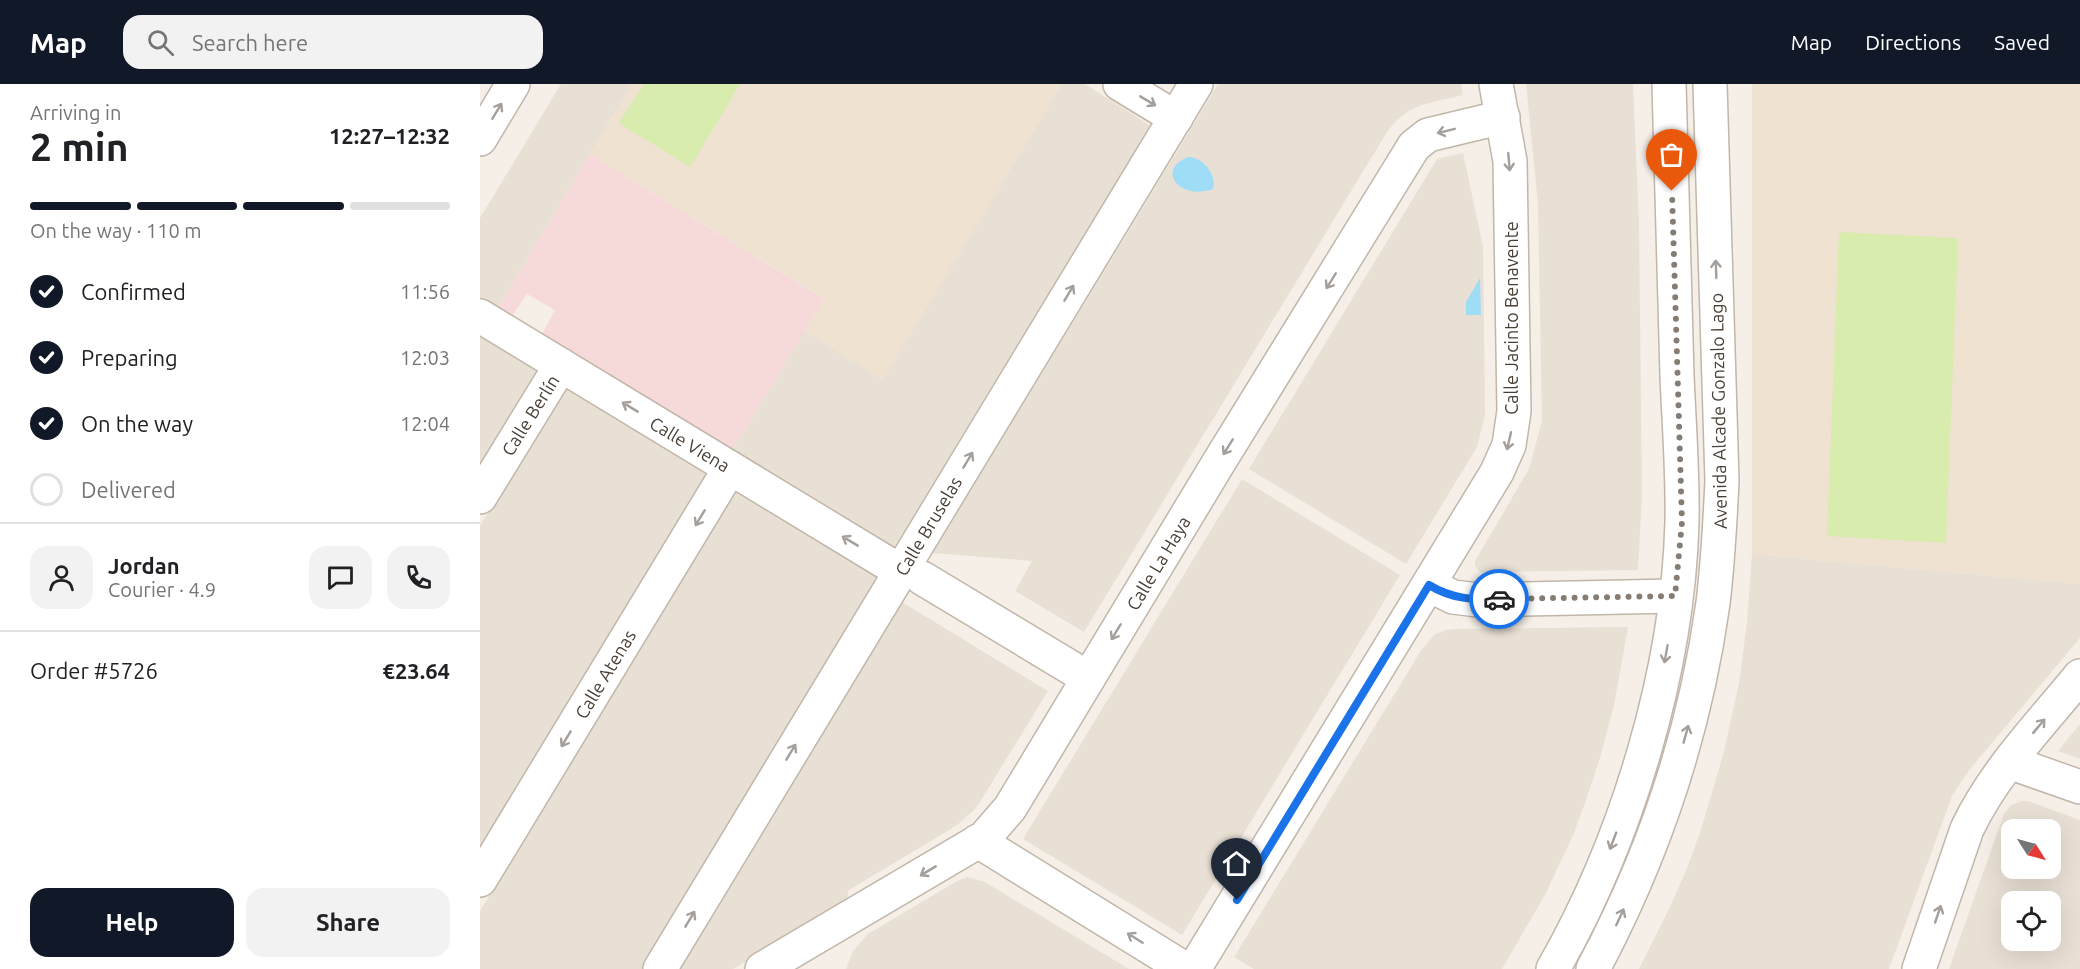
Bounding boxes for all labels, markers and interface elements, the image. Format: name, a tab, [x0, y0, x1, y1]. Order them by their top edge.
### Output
search box	[123, 15, 543, 69]
icon: search	[144, 26, 177, 59]
text: Map	[30, 27, 87, 58]
text: Search here	[192, 30, 308, 55]
text: Map	[1791, 30, 1832, 54]
text: Directions	[1865, 30, 1961, 54]
text: Saved	[1994, 30, 2050, 54]
one-way arrow	[1139, 95, 1156, 107]
text: Arriving in	[30, 101, 121, 124]
one-way arrow	[491, 103, 503, 120]
text: 12:27–12:32	[329, 123, 450, 148]
text: 2 min	[30, 125, 129, 168]
one-way arrow	[1437, 125, 1456, 137]
pin	[1646, 129, 1697, 191]
icon: bag	[1655, 138, 1688, 171]
one-way arrow	[1504, 152, 1515, 172]
text: On the way · 110 m	[30, 219, 202, 242]
street label: Calle Jacinto Benavente	[1501, 221, 1521, 415]
one-way arrow	[1710, 260, 1722, 280]
one-way arrow	[1324, 272, 1336, 289]
icon: check	[30, 275, 63, 308]
text: Confirmed	[81, 279, 186, 304]
text: 11:56	[400, 280, 450, 303]
one-way arrow	[1064, 285, 1076, 302]
street label: Avenida Alcade Gonzalo Lago	[1706, 293, 1730, 529]
icon: check	[30, 341, 63, 374]
text: Preparing	[81, 345, 178, 370]
text: 12:03	[400, 346, 450, 369]
street label: Calle Berlín	[497, 371, 563, 459]
one-way arrow	[622, 400, 639, 412]
icon: check	[30, 407, 63, 440]
text: On the way	[81, 411, 193, 436]
text: 12:04	[400, 412, 450, 435]
street label: Calle Viena	[646, 412, 734, 476]
one-way arrow	[1502, 431, 1514, 450]
one-way arrow	[1222, 438, 1234, 455]
one-way arrow	[963, 452, 975, 469]
street label: Calle Bruselas	[891, 473, 965, 579]
text: Delivered	[81, 477, 176, 502]
one-way arrow	[694, 509, 706, 526]
street label: Calle La Haya	[1122, 512, 1194, 614]
one-way arrow	[842, 534, 859, 546]
button: person	[30, 546, 93, 609]
button: chat	[309, 546, 372, 609]
button: phone	[387, 546, 450, 609]
text: Jordan	[108, 553, 180, 578]
courier	[1469, 569, 1529, 629]
text: Courier · 4.9	[108, 578, 216, 601]
icon: car	[1483, 583, 1516, 616]
one-way arrow	[1110, 623, 1122, 640]
street label: Calle Atenas	[571, 626, 639, 722]
one-way arrow	[1660, 643, 1671, 663]
text: Order #5726	[30, 658, 158, 683]
text: €23.64	[383, 658, 450, 683]
one-way arrow	[2032, 719, 2046, 734]
one-way arrow	[1681, 725, 1692, 744]
one-way arrow	[560, 730, 572, 747]
one-way arrow	[785, 744, 797, 761]
north arrow	[2001, 819, 2061, 879]
map controls	[2001, 819, 2061, 951]
one-way arrow	[1607, 831, 1618, 850]
pin	[1211, 838, 1262, 900]
icon: home	[1220, 847, 1253, 880]
one-way arrow	[920, 865, 937, 877]
button: Help	[30, 888, 234, 957]
button: Share	[246, 888, 450, 957]
button: locate	[2001, 891, 2061, 951]
one-way arrow	[1933, 905, 1944, 924]
one-way arrow	[1614, 908, 1626, 926]
one-way arrow	[684, 911, 696, 928]
one-way arrow	[1127, 932, 1144, 944]

